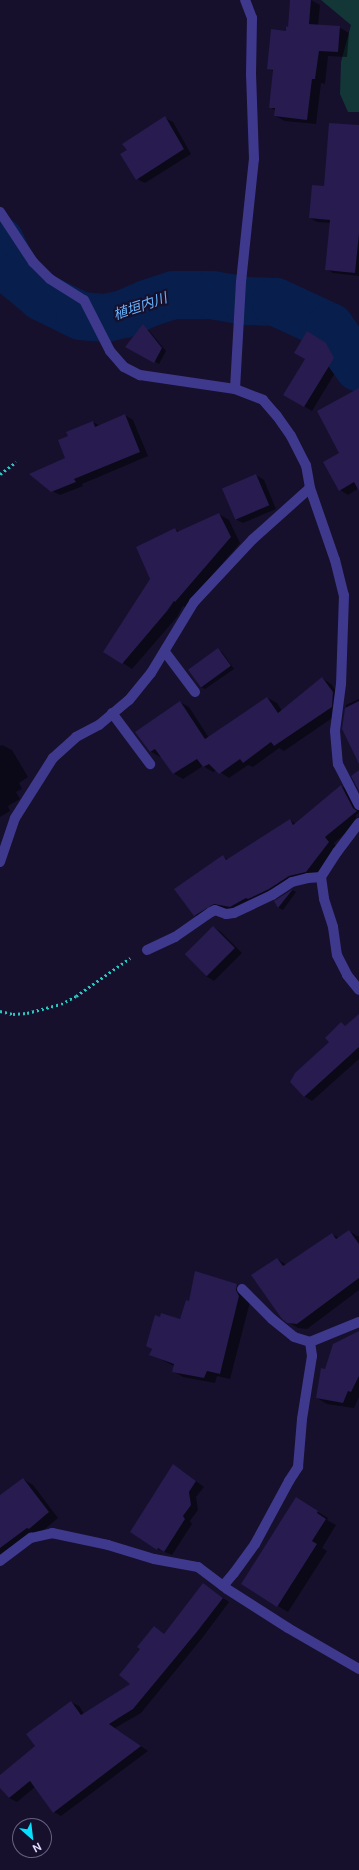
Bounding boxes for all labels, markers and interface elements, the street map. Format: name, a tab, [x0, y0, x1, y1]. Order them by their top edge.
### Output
water label: 植垣内川	[111, 289, 169, 323]
north arrow	[12, 1818, 52, 1858]
text: N	[30, 1840, 44, 1856]

